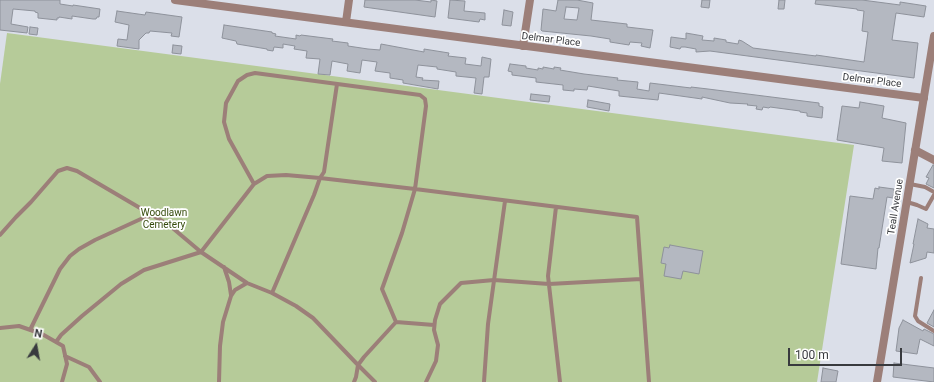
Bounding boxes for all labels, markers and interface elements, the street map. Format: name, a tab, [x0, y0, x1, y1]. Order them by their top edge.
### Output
street label: Delmar Place	[521, 30, 581, 50]
street label: Delmar Place	[842, 71, 902, 91]
street label: Teall Avenue	[886, 178, 906, 236]
park label: Woodlawn Cemetery	[141, 207, 187, 230]
north arrow	[16, 326, 56, 366]
text: N	[33, 327, 43, 341]
scale bar	[790, 340, 904, 366]
text: 100 m	[795, 348, 829, 362]

